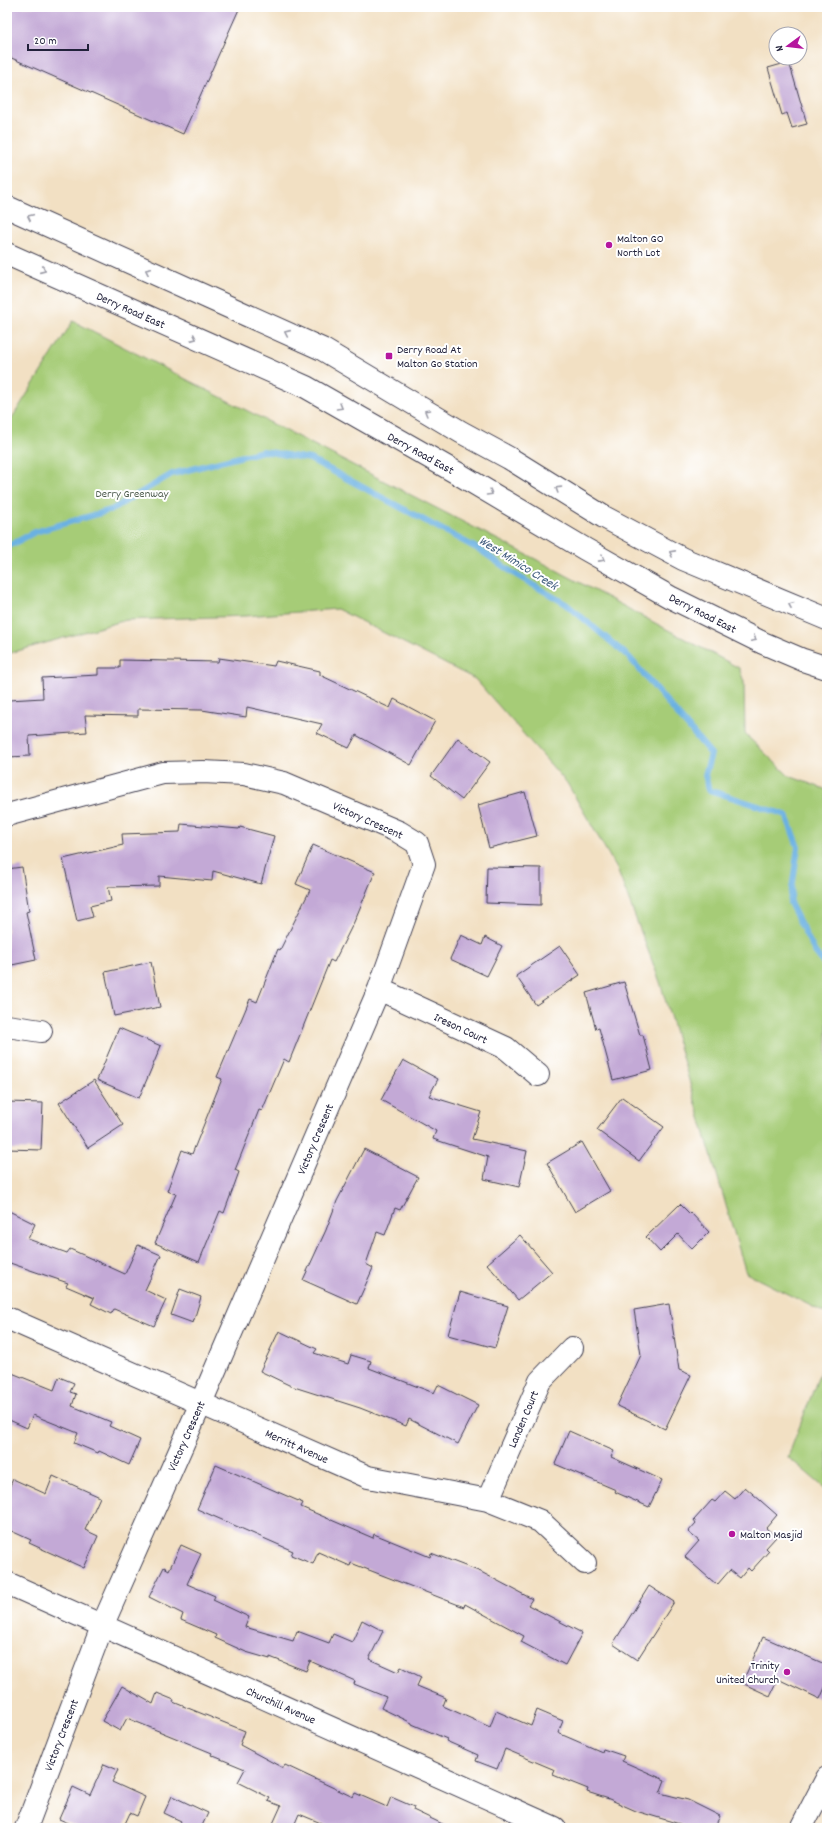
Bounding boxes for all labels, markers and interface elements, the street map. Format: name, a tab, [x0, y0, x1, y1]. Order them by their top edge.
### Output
scale bar	[28, 26, 88, 52]
north arrow	[768, 26, 808, 66]
text: 20 m	[34, 33, 57, 50]
text: N	[772, 43, 789, 53]
one-way arrow	[26, 214, 34, 222]
place label: Malton GO North Lot	[617, 231, 664, 262]
marker: Malton GO North Lot	[604, 240, 614, 250]
one-way arrow	[38, 265, 46, 273]
one-way arrow	[145, 268, 152, 276]
street label: Derry Road East	[93, 289, 168, 334]
one-way arrow	[283, 330, 291, 338]
one-way arrow	[190, 334, 197, 342]
place label: Derry Road At Malton Go Station	[397, 342, 478, 373]
marker: Derry Road At Malton Go Station	[384, 351, 394, 361]
one-way arrow	[336, 402, 343, 409]
one-way arrow	[424, 410, 431, 417]
street label: Derry Road East	[384, 429, 457, 480]
park label: Derry Greenway	[96, 486, 170, 503]
one-way arrow	[555, 486, 562, 494]
one-way arrow	[486, 488, 493, 495]
water label: West Mimico Creek	[475, 532, 562, 597]
one-way arrow	[668, 550, 676, 558]
one-way arrow	[598, 554, 605, 562]
street label: Derry Road East	[666, 590, 740, 639]
one-way arrow	[787, 601, 794, 609]
one-way arrow	[750, 634, 757, 642]
street label: Victory Crescent	[329, 798, 406, 845]
street label: Ireson Court	[431, 1010, 491, 1049]
street label: Victory Crescent	[294, 1101, 339, 1178]
street label: Landen Court	[505, 1388, 544, 1451]
street label: Victory Crescent	[164, 1398, 211, 1475]
street label: Merritt Avenue	[262, 1426, 331, 1469]
place label: Malton Masjid	[740, 1527, 802, 1544]
marker: Malton Masjid	[727, 1529, 737, 1539]
place label: Trinity United Church	[716, 1658, 780, 1689]
marker: Trinity United Church	[782, 1667, 792, 1677]
street label: Churchill Avenue	[243, 1683, 318, 1729]
street label: Victory Crescent	[41, 1697, 84, 1774]

